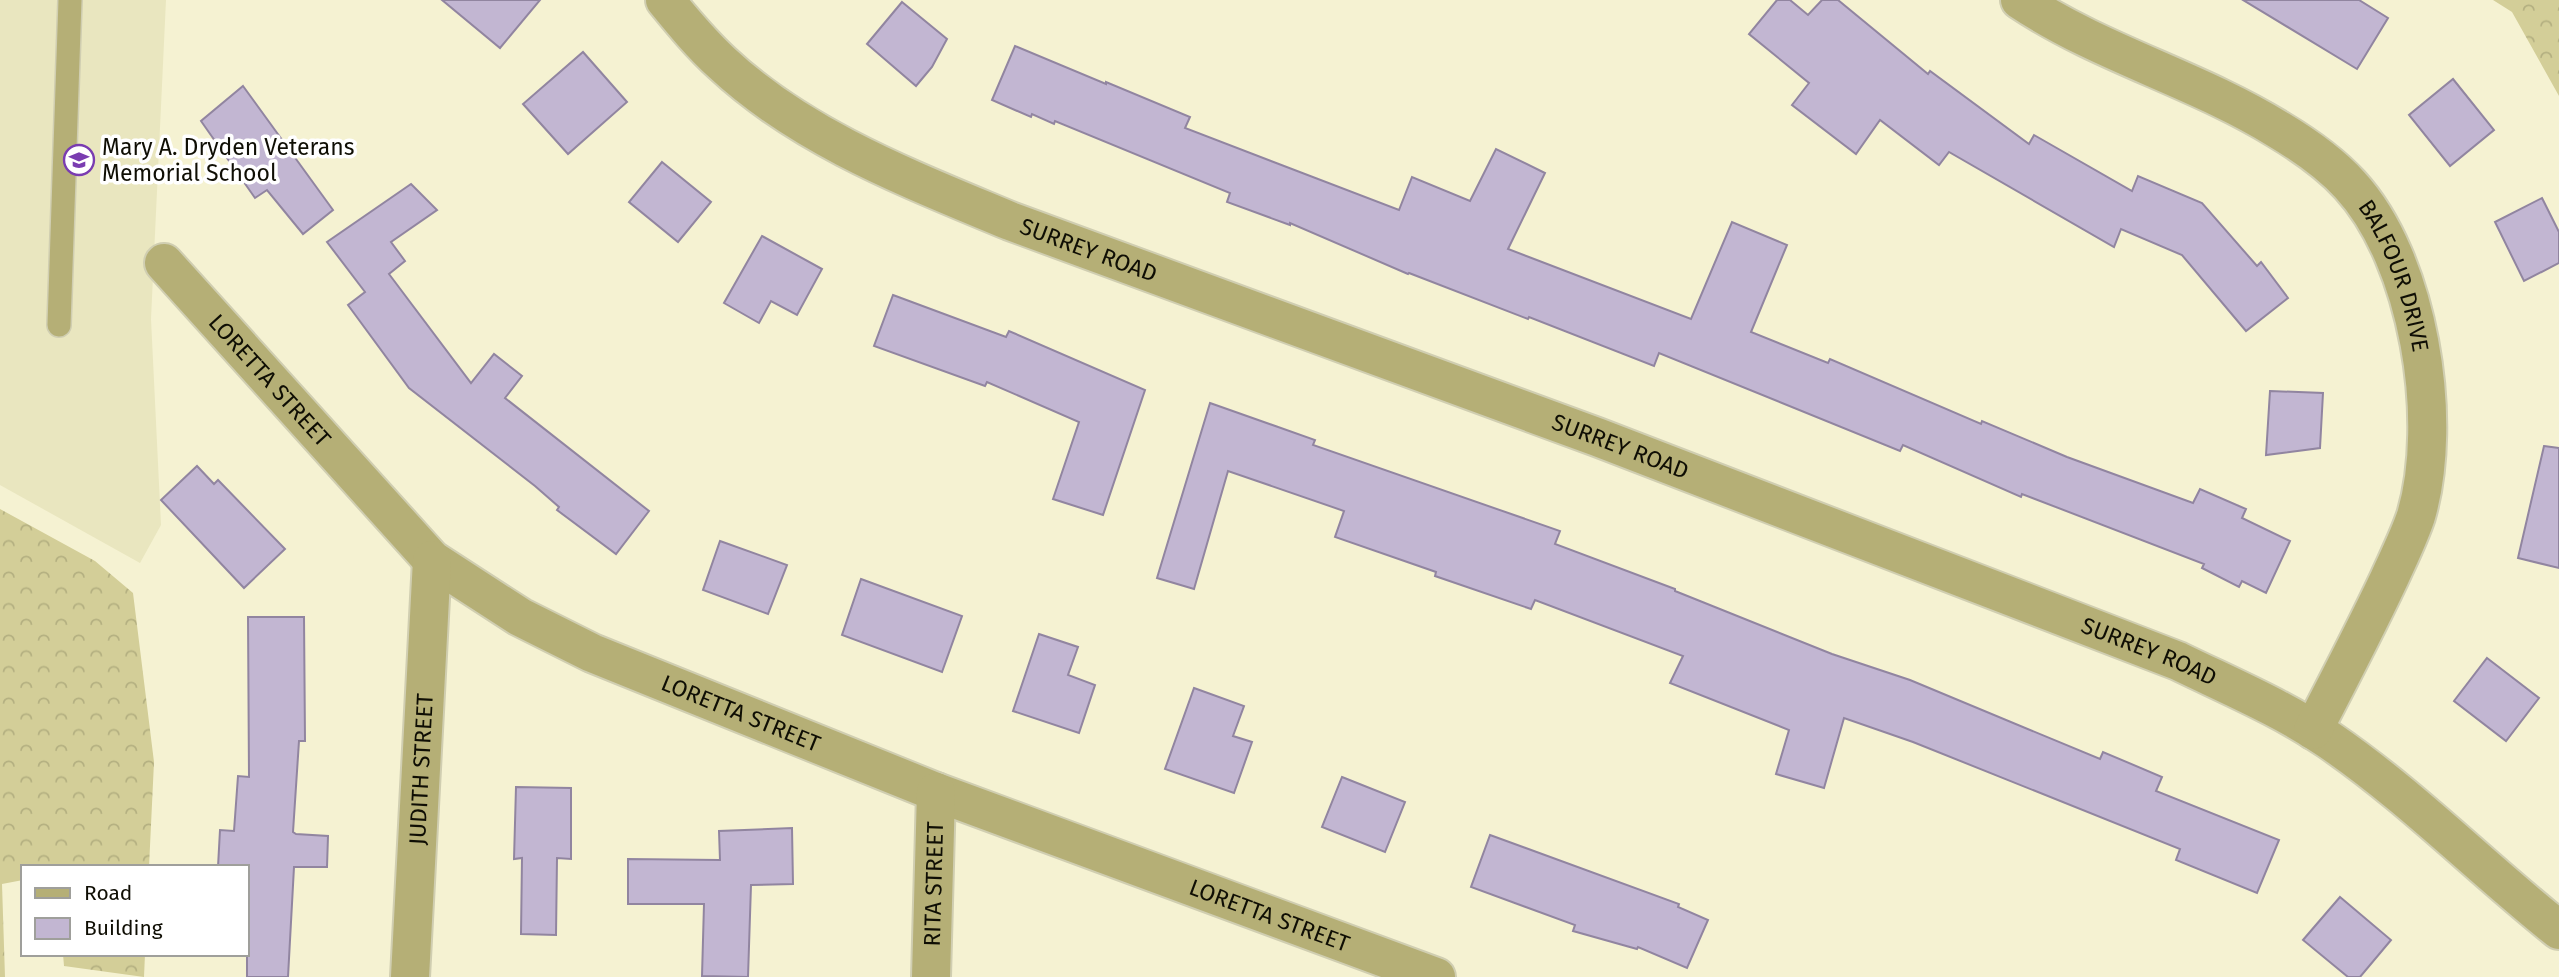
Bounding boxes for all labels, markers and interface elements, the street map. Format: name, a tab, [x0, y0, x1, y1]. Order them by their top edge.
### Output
place label: Mary A. Dryden Veterans Memorial School	[102, 133, 354, 187]
school or university icon: Mary A. Dryden Veterans Memorial School	[62, 143, 96, 177]
street label: BALFOUR DRIVE	[2352, 194, 2435, 354]
street label: SURREY ROAD	[1016, 212, 1161, 288]
street label: LORETTA STREET	[203, 308, 337, 452]
street label: SURREY ROAD	[1548, 408, 1693, 485]
street label: SURREY ROAD	[2077, 611, 2221, 692]
street label: LORETTA STREET	[657, 669, 825, 758]
street label: JUDITH STREET	[403, 693, 439, 846]
street label: RITA STREET	[918, 821, 949, 947]
legend	[21, 865, 248, 956]
street label: LORETTA STREET	[1185, 873, 1354, 958]
text: Road	[84, 880, 132, 906]
text: Building	[84, 915, 163, 941]

